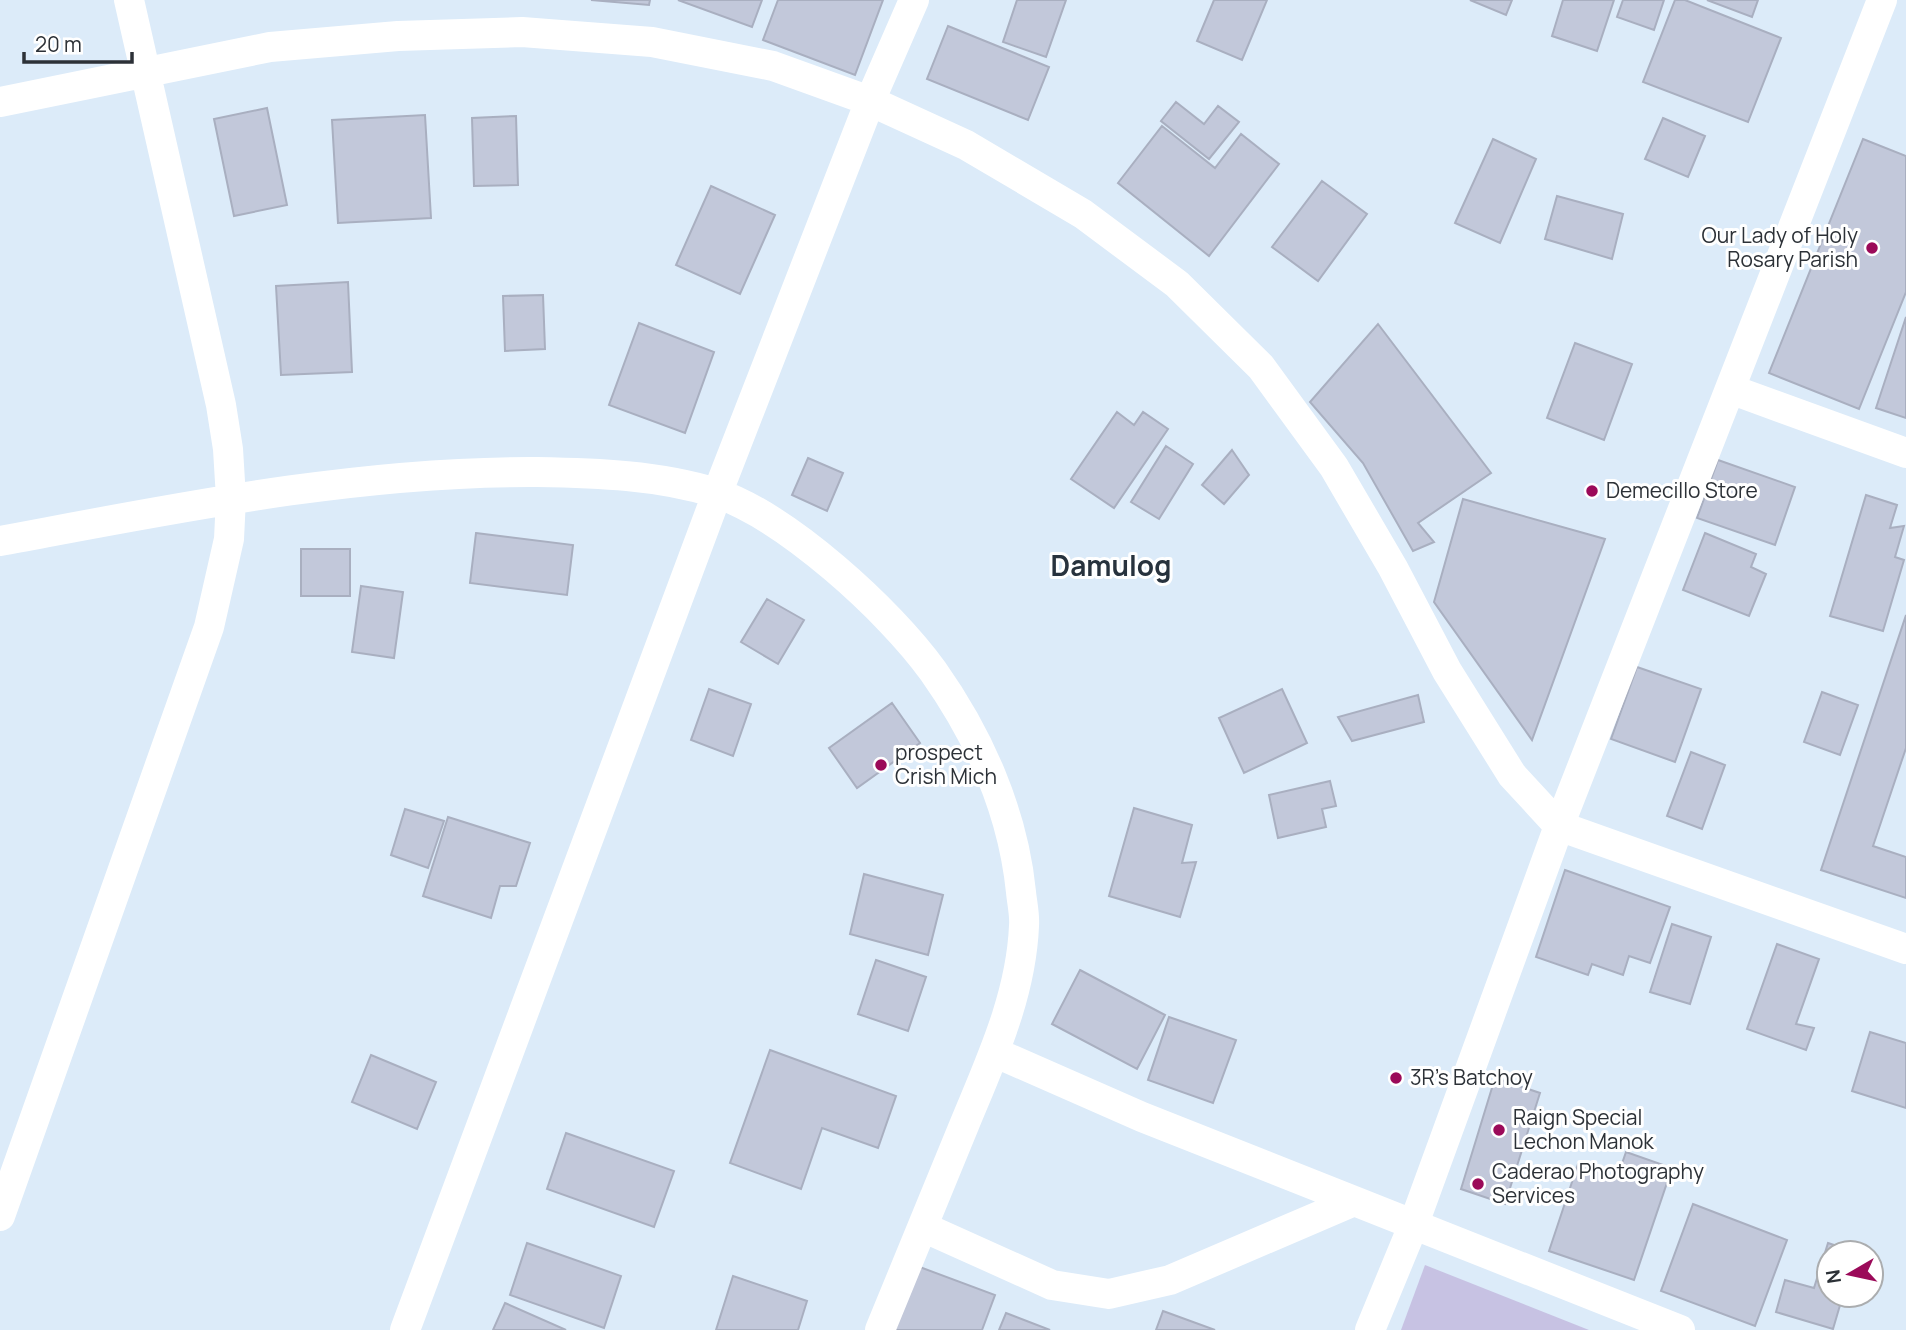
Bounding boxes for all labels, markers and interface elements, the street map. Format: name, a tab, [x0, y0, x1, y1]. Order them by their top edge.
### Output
scale bar	[24, 21, 133, 65]
text: 20 m	[35, 30, 82, 58]
place label: Our Lady of Holy Rosary Parish	[1702, 221, 1858, 273]
marker: Our Lady of Holy Rosary Parish	[1864, 240, 1880, 256]
place label: Demecillo Store	[1606, 476, 1758, 504]
marker: Demecillo Store	[1584, 483, 1600, 499]
district label: Damulog	[1051, 546, 1171, 584]
place label: prospect Crish Mich	[895, 738, 997, 790]
marker: prospect Crish Mich	[873, 757, 889, 773]
place label: 3R's Batchoy	[1410, 1063, 1533, 1091]
marker: 3R's Batchoy	[1388, 1070, 1404, 1086]
place label: Raign Special Lechon Manok	[1513, 1103, 1654, 1155]
marker: Raign Special Lechon Manok	[1491, 1122, 1507, 1138]
place label: Caderao Photography Services	[1492, 1157, 1704, 1209]
marker: Caderao Photography Services	[1470, 1176, 1486, 1192]
north arrow	[1815, 1239, 1885, 1309]
text: N	[1819, 1268, 1847, 1285]

